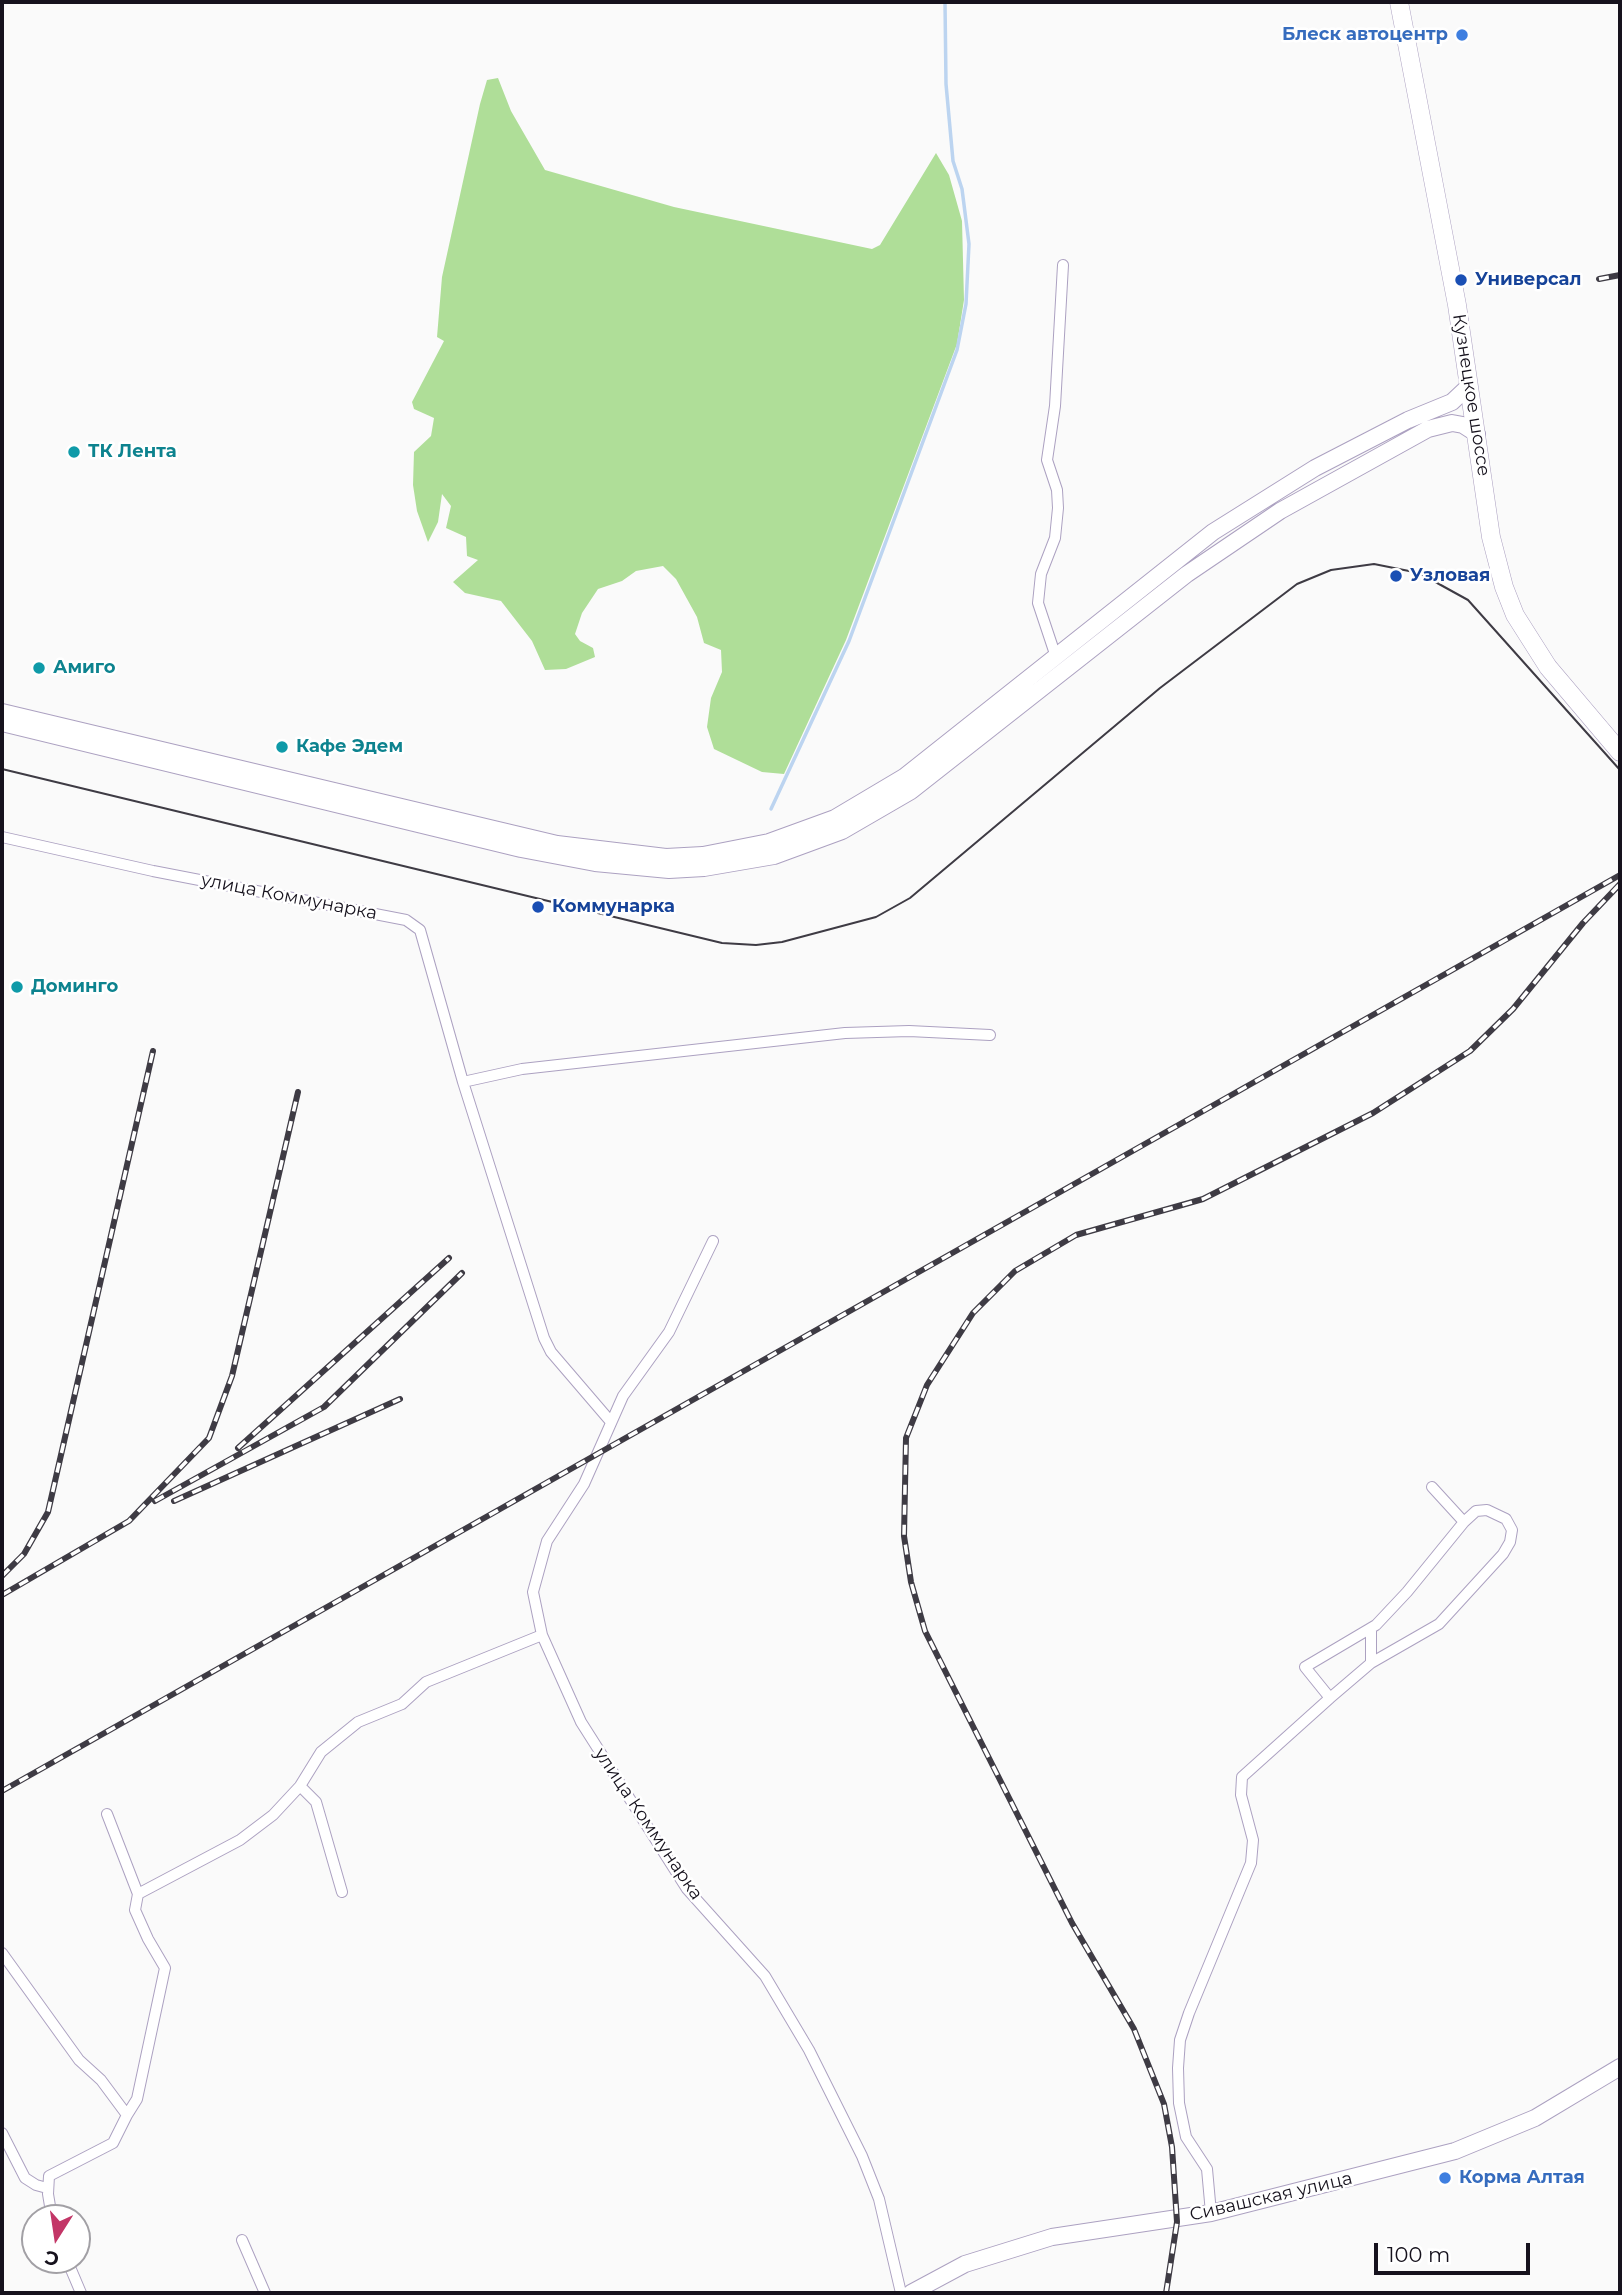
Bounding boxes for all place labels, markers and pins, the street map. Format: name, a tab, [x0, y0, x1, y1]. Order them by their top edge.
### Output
place label: Блеск автоцентр	[1282, 24, 1448, 46]
marker: Блеск автоцентр	[1454, 27, 1470, 43]
place label: Универсал	[1475, 269, 1581, 291]
marker: Универсал	[1453, 272, 1469, 288]
place label: ТК Лента	[88, 441, 177, 463]
marker: ТК Лента	[66, 444, 82, 460]
place label: Узловая	[1410, 565, 1490, 587]
marker: Узловая	[1388, 568, 1404, 584]
place label: Амиго	[53, 657, 115, 679]
marker: Амиго	[31, 660, 47, 676]
place label: Кафе Эдем	[296, 736, 403, 758]
marker: Кафе Эдем	[274, 739, 290, 755]
place label: Коммунарка	[552, 896, 675, 918]
marker: Коммунарка	[530, 899, 546, 915]
place label: Доминго	[31, 976, 118, 998]
marker: Доминго	[9, 979, 25, 995]
place label: Корма Алтая	[1459, 2167, 1585, 2189]
marker: Корма Алтая	[1437, 2170, 1453, 2186]

